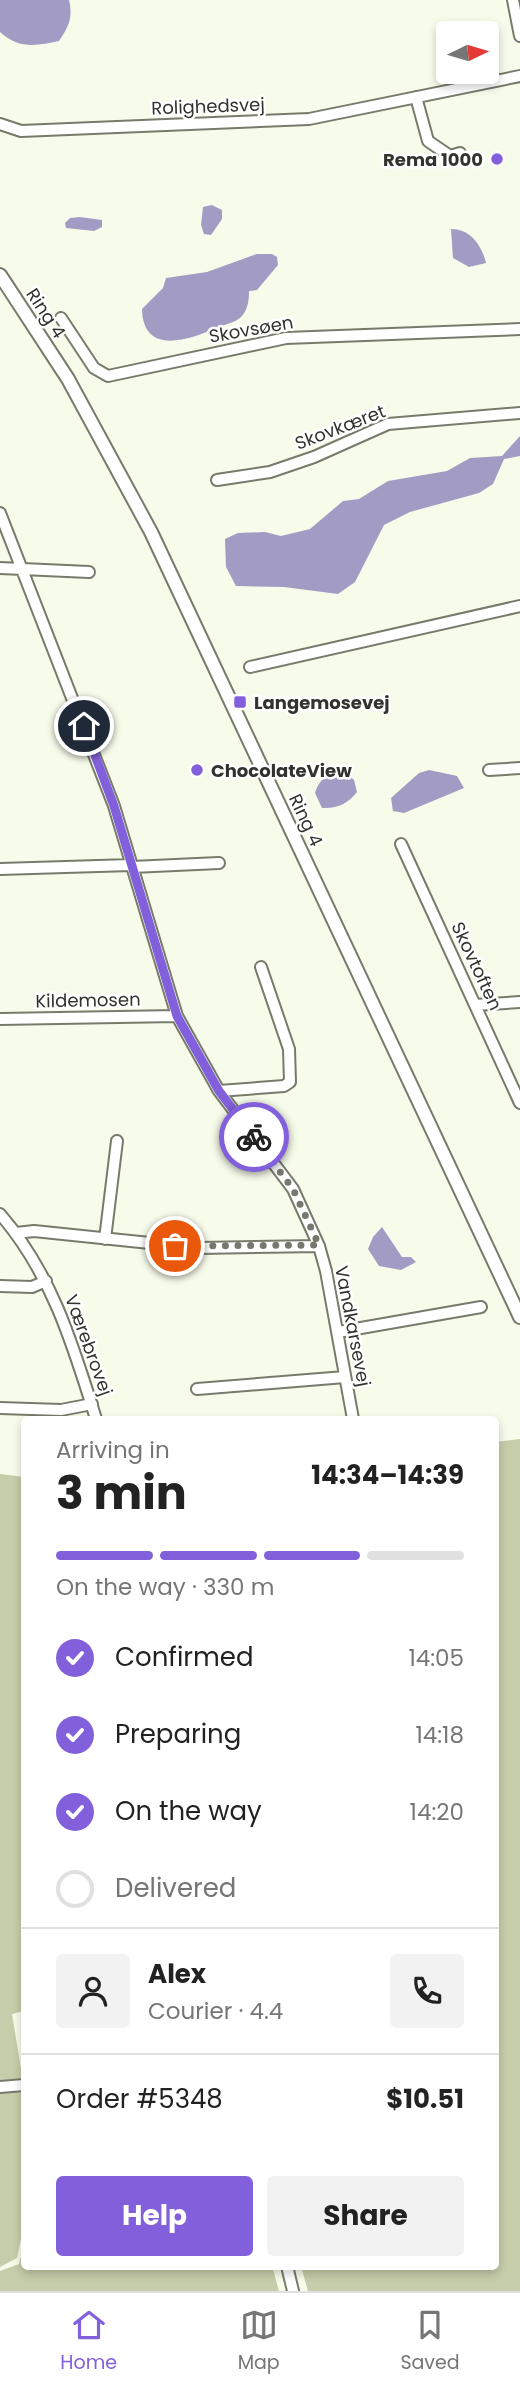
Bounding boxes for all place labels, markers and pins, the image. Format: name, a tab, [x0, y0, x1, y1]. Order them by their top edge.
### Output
place label: Rema 1000	[383, 147, 483, 172]
marker: Rema 1000	[489, 151, 505, 167]
place label: Langemosevej	[254, 690, 390, 715]
marker: Langemosevej	[232, 694, 248, 710]
pin	[54, 696, 114, 756]
place label: ChocolateView	[211, 758, 352, 783]
marker: ChocolateView	[189, 762, 205, 778]
pin	[145, 1216, 205, 1276]

